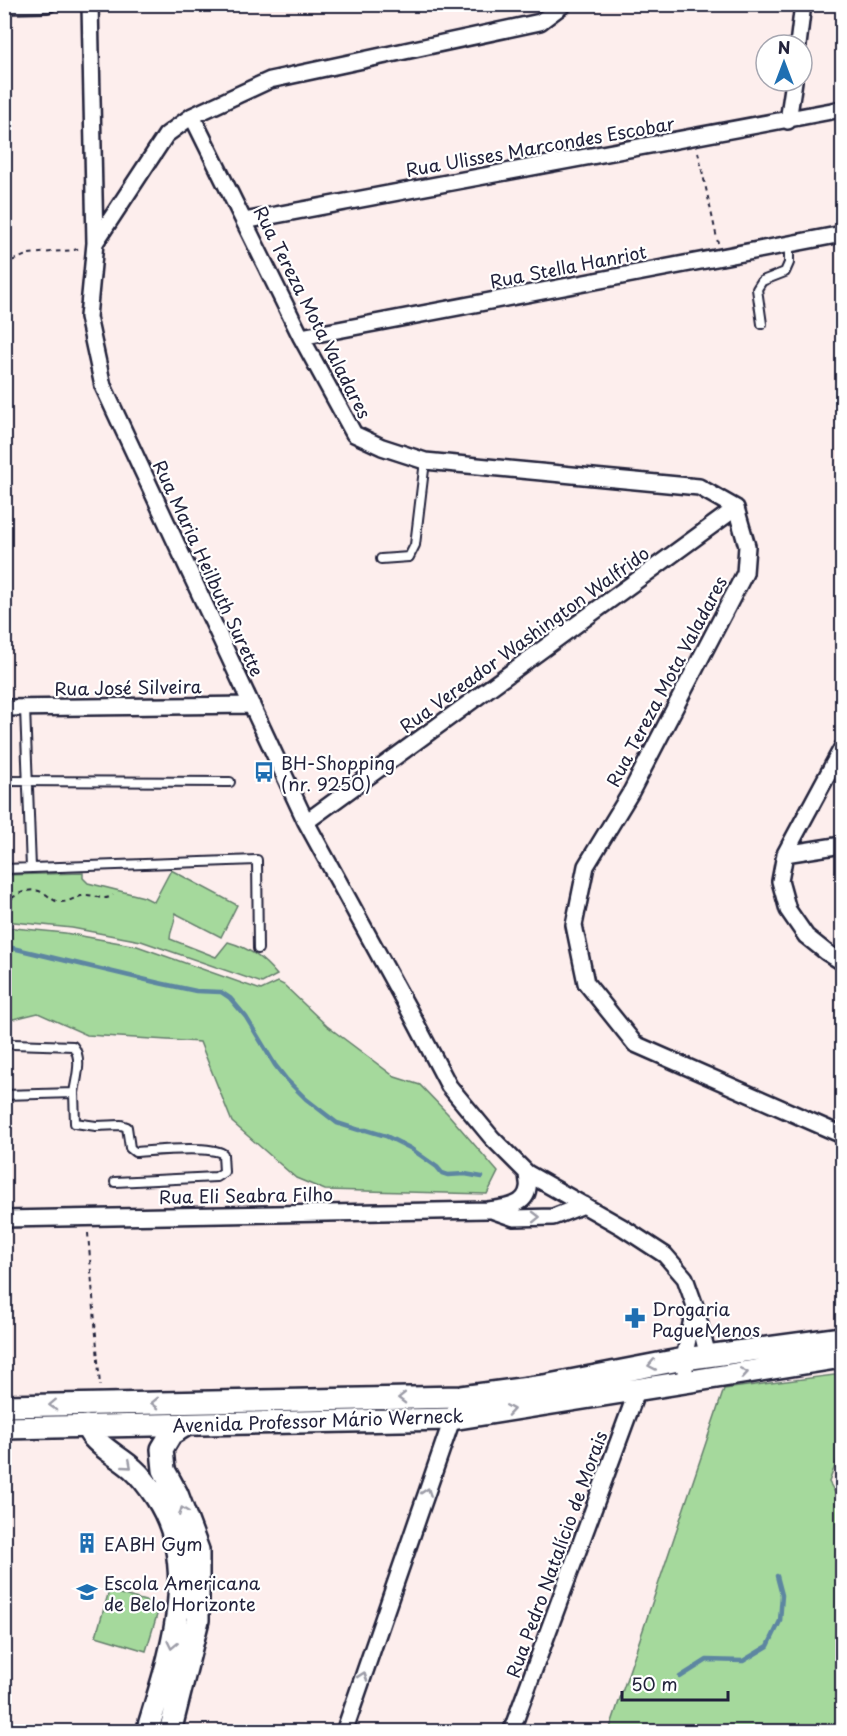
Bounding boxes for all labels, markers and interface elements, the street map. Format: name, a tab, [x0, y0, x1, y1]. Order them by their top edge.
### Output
north arrow	[754, 33, 814, 93]
text: N	[778, 35, 790, 59]
street label: Rua Ulisses Marcondes Escobar	[404, 109, 677, 183]
street label: Rua Tereza Mota Valadares	[248, 201, 378, 423]
street label: Rua Stella Hanriot	[487, 238, 649, 294]
street label: Rua Maria Heilbuth Surette	[147, 455, 271, 681]
street label: Rua Vereador Washington Walfrido	[394, 539, 654, 739]
street label: Rua Tereza Mota Valadares	[599, 571, 733, 791]
street label: Rua José Silveira	[54, 672, 202, 702]
place label: BH-Shopping (nr. 9250)	[281, 749, 395, 797]
bus stop icon: BH-Shopping (nr. 9250)	[252, 760, 276, 784]
street label: Rua Eli Seabra Filho	[159, 1180, 333, 1210]
one-way arrow	[532, 1211, 541, 1224]
place label: Drogaria PagueMenos	[652, 1295, 760, 1343]
pharmacy icon: Drogaria PagueMenos	[623, 1306, 647, 1330]
one-way arrow	[647, 1358, 657, 1371]
one-way arrow	[738, 1367, 748, 1380]
one-way arrow	[398, 1392, 407, 1405]
one-way arrow	[151, 1397, 160, 1409]
one-way arrow	[48, 1399, 57, 1411]
street label: Avenida Professor Mário Werneck	[172, 1401, 464, 1439]
one-way arrow	[505, 1404, 515, 1417]
street label: Rua Pedro Natalício de Morais	[499, 1427, 613, 1681]
one-way arrow	[121, 1458, 132, 1469]
one-way arrow	[420, 1487, 433, 1498]
one-way arrow	[178, 1506, 190, 1517]
place label: EABH Gym	[104, 1530, 203, 1557]
building icon: EABH Gym	[75, 1531, 99, 1555]
place label: Escola Americana de Belo Horizonte	[104, 1569, 261, 1617]
school or university icon: Escola Americana de Belo Horizonte	[75, 1580, 99, 1604]
one-way arrow	[166, 1639, 179, 1649]
scale bar	[622, 1664, 728, 1702]
text: 50 m	[631, 1670, 678, 1697]
one-way arrow	[356, 1671, 369, 1682]

